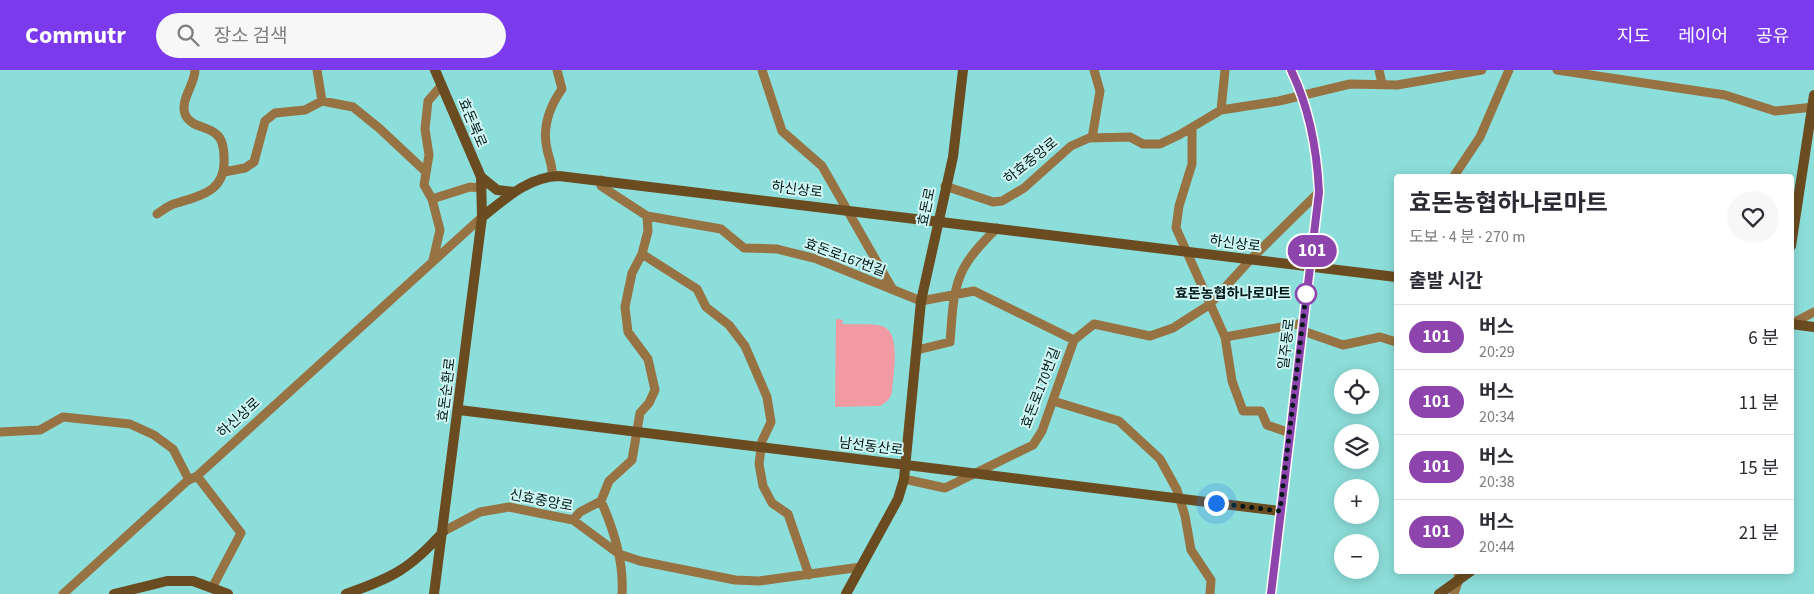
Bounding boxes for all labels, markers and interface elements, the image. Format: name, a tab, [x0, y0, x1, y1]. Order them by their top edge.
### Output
search box	[156, 13, 506, 58]
text: Commutr	[25, 18, 126, 53]
icon: search	[174, 21, 202, 49]
text: 장소 검색	[214, 23, 288, 50]
text: 지도	[1617, 24, 1650, 49]
text: 레이어	[1678, 24, 1728, 49]
text: 공유	[1756, 24, 1789, 49]
street label: 효돈북로	[453, 95, 491, 151]
street label: 하효중앙로	[1000, 133, 1062, 189]
street label: 하신상로	[770, 177, 824, 203]
street label: 효돈로	[913, 186, 941, 228]
text: 효돈농협하나로마트	[1409, 186, 1608, 221]
button: heart	[1727, 191, 1779, 243]
text: 도보 · 4 분 · 270 m	[1409, 226, 1525, 248]
street label: 하신상로	[1208, 231, 1262, 257]
street label: 효돈로167번길	[802, 234, 888, 282]
line badge: 101	[1283, 235, 1341, 267]
text: 101	[1298, 238, 1326, 263]
text: 출발 시간	[1409, 268, 1483, 295]
marker: 효돈농협하나로마트	[1295, 283, 1317, 305]
place label: 효돈농협하나로마트	[1175, 284, 1291, 304]
text: 버스	[1479, 314, 1514, 341]
street label: 일주동로	[1274, 317, 1300, 371]
text: 101	[1422, 324, 1451, 349]
text: 6 분	[1748, 325, 1779, 352]
text: 20:29	[1479, 341, 1515, 363]
street label: 효돈로170번길	[1016, 345, 1066, 431]
street label: 효돈순환로	[433, 357, 461, 423]
map controls	[1334, 369, 1379, 579]
button: locate	[1334, 369, 1379, 414]
text: 버스	[1479, 379, 1514, 406]
text: 101	[1422, 389, 1451, 414]
text: 11 분	[1739, 390, 1779, 417]
street label: 하신상로	[213, 393, 265, 443]
text: 20:34	[1479, 406, 1515, 428]
button: layers	[1334, 424, 1379, 469]
street label: 남선동산로	[838, 433, 904, 461]
text: 버스	[1479, 444, 1514, 471]
text: 101	[1422, 454, 1451, 479]
text: 15 분	[1739, 455, 1779, 482]
text: 20:38	[1479, 471, 1515, 493]
button: +	[1334, 479, 1379, 524]
street label: 신효중앙로	[507, 485, 575, 517]
your location	[1204, 491, 1229, 516]
text: 버스	[1479, 509, 1514, 536]
text: 101	[1422, 519, 1451, 544]
text: 21 분	[1739, 520, 1779, 547]
button: −	[1334, 534, 1379, 579]
text: 20:44	[1479, 536, 1515, 558]

